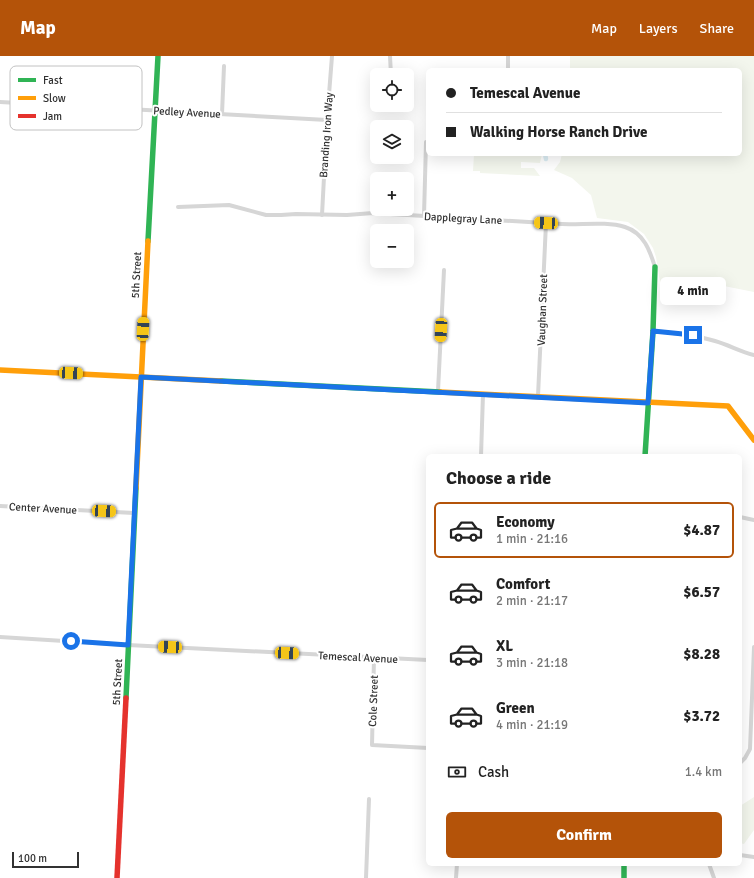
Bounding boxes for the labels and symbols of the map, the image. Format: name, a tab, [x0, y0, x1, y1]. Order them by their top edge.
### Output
legend	[10, 66, 142, 130]
text: Fast	[43, 74, 63, 87]
street label: Branding Iron Way	[317, 91, 336, 178]
text: Slow	[43, 92, 66, 105]
street label: Pedley Avenue	[153, 104, 221, 121]
text: Jam	[43, 110, 62, 123]
street label: Dapplegray Lane	[423, 210, 502, 227]
car	[534, 216, 558, 230]
street label: 5th Street	[129, 251, 144, 299]
street label: Vaughan Street	[535, 274, 550, 346]
callout: 4 min	[660, 277, 726, 305]
car	[136, 317, 150, 341]
car	[434, 318, 448, 342]
route end	[684, 326, 702, 344]
car	[59, 366, 83, 380]
street label: Center Avenue	[9, 500, 77, 517]
car	[92, 504, 116, 518]
route start	[62, 632, 80, 650]
car	[158, 640, 182, 654]
car	[275, 646, 299, 660]
street label: Temescal Avenue	[318, 649, 398, 666]
street label: 5th Street	[110, 658, 125, 706]
street label: Cole Street	[366, 675, 381, 727]
scale bar	[12, 850, 79, 869]

